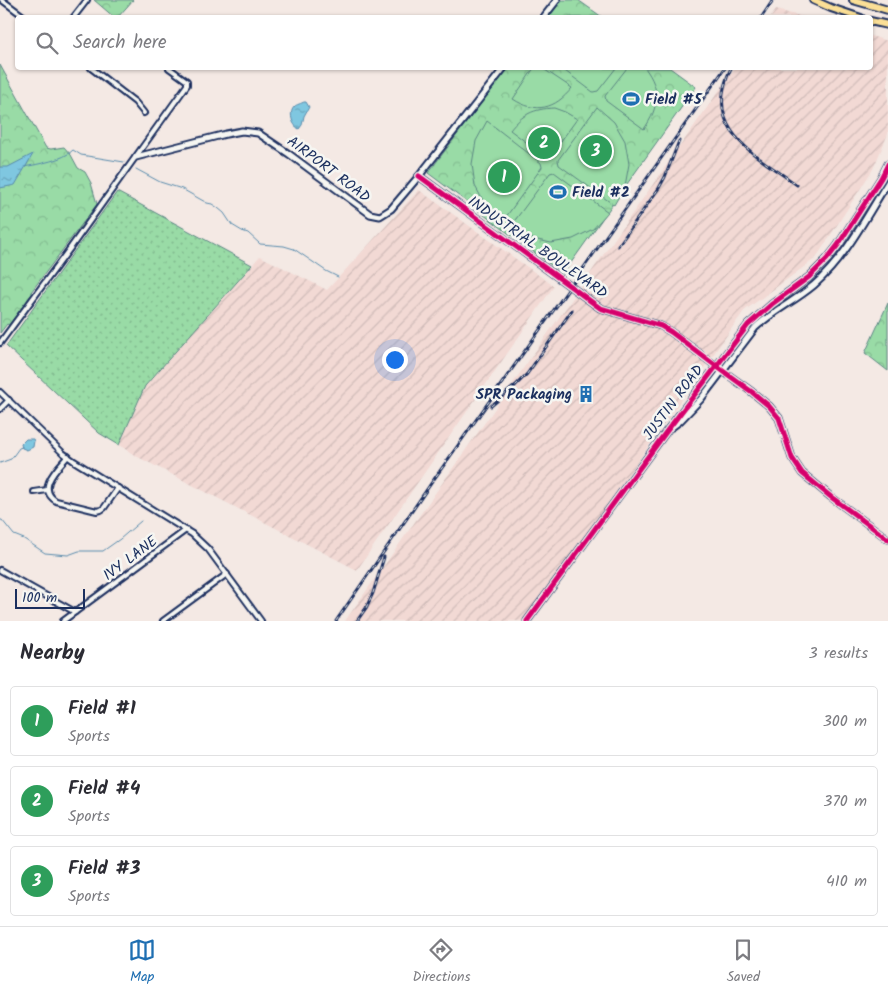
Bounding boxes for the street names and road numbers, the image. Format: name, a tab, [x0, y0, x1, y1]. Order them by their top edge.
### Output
street label: AIRPORT ROAD	[281, 130, 376, 209]
street label: INDUSTRIAL BOULEVARD	[462, 190, 613, 306]
street label: JUSTIN ROAD	[637, 359, 711, 446]
street label: IVY LANE	[98, 529, 164, 587]

